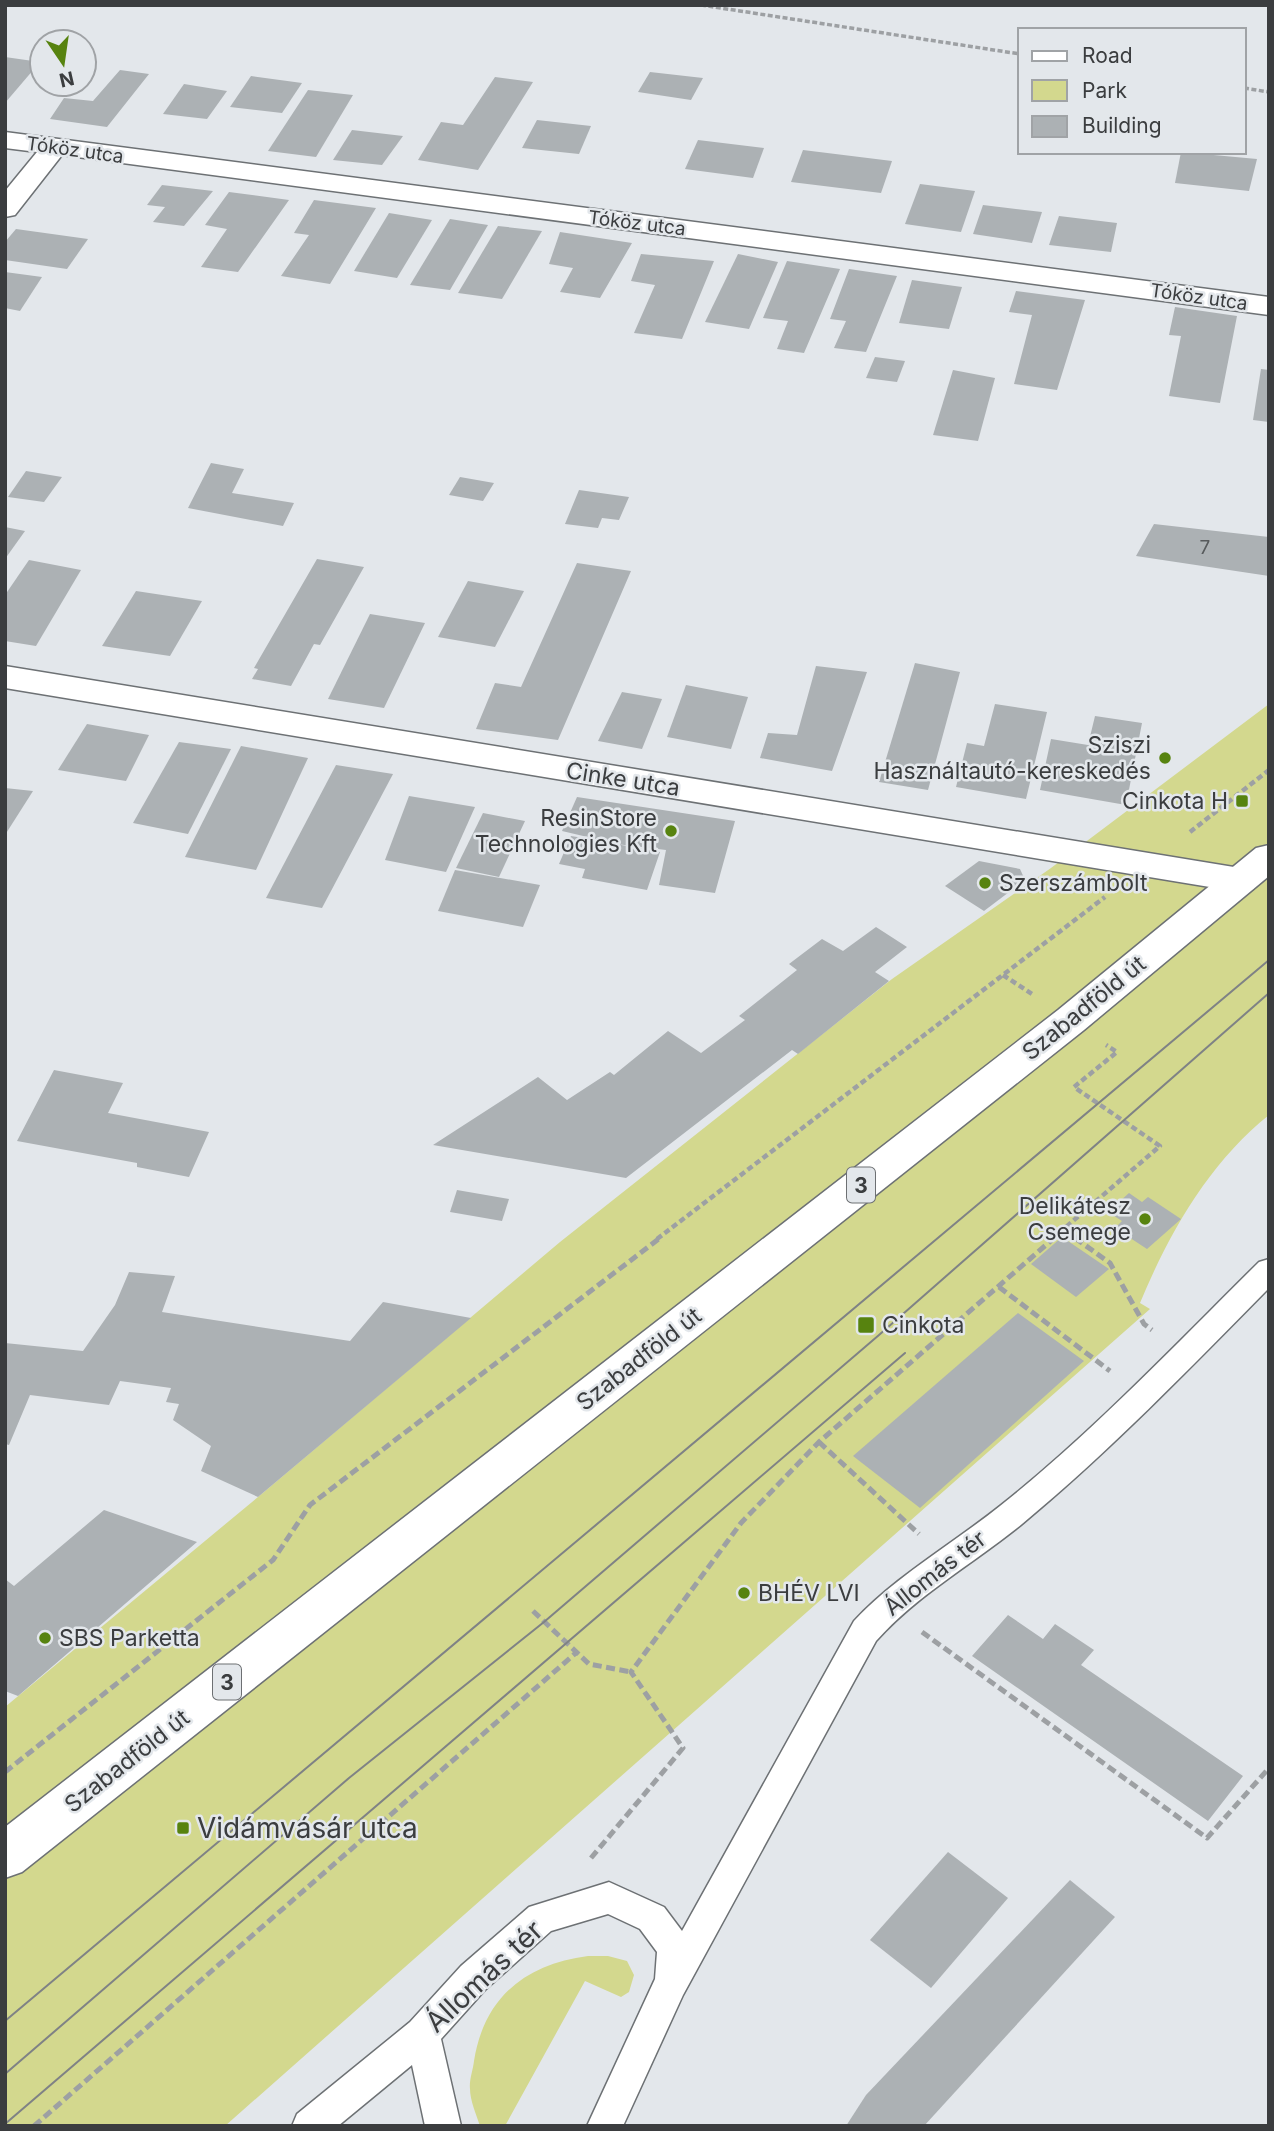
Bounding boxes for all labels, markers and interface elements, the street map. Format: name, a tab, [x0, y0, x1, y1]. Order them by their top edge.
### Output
north arrow	[28, 28, 98, 98]
legend	[1018, 28, 1246, 154]
text: Road	[1082, 43, 1133, 68]
text: N	[57, 66, 76, 92]
text: Park	[1082, 78, 1127, 103]
text: Building	[1082, 113, 1162, 138]
street label: Tóköz utca	[25, 132, 125, 168]
street label: Tóköz utca	[587, 206, 687, 240]
street label: Tóköz utca	[1149, 279, 1249, 315]
house number: 7	[1200, 536, 1210, 559]
place label: Sziszi Használtautó-kereskedés	[873, 731, 1151, 785]
marker: Sziszi Használtautó-kereskedés	[1157, 750, 1173, 766]
street label: Cinke utca	[564, 756, 682, 802]
place label: Cinkota H	[1122, 787, 1228, 815]
marker: Cinkota H	[1234, 793, 1250, 809]
place label: ResinStore Technologies Kft	[475, 804, 657, 858]
marker: ResinStore Technologies Kft	[663, 823, 679, 839]
place label: Szerszámbolt	[999, 869, 1148, 897]
marker: Szerszámbolt	[977, 875, 993, 891]
street label: Szabadföld út	[1017, 949, 1152, 1066]
road number: 3	[847, 1168, 875, 1202]
place label: Delikátesz Csemege	[1019, 1192, 1131, 1246]
marker: Delikátesz Csemege	[1137, 1211, 1153, 1227]
street label: Szabadföld út	[571, 1301, 707, 1416]
place label: Cinkota	[882, 1311, 964, 1339]
marker: Cinkota	[856, 1315, 876, 1335]
street label: Állomás tér	[878, 1524, 992, 1622]
place label: BHÉV LVI	[758, 1579, 860, 1607]
marker: BHÉV LVI	[736, 1585, 752, 1601]
place label: SBS Parketta	[59, 1624, 200, 1652]
marker: SBS Parketta	[37, 1630, 53, 1646]
road number: 3	[213, 1664, 241, 1700]
street label: Szabadföld út	[59, 1703, 195, 1818]
place label: Vidámvásár utca	[197, 1811, 418, 1845]
marker: Vidámvásár utca	[175, 1820, 191, 1836]
street label: Állomás tér	[417, 1912, 550, 2039]

